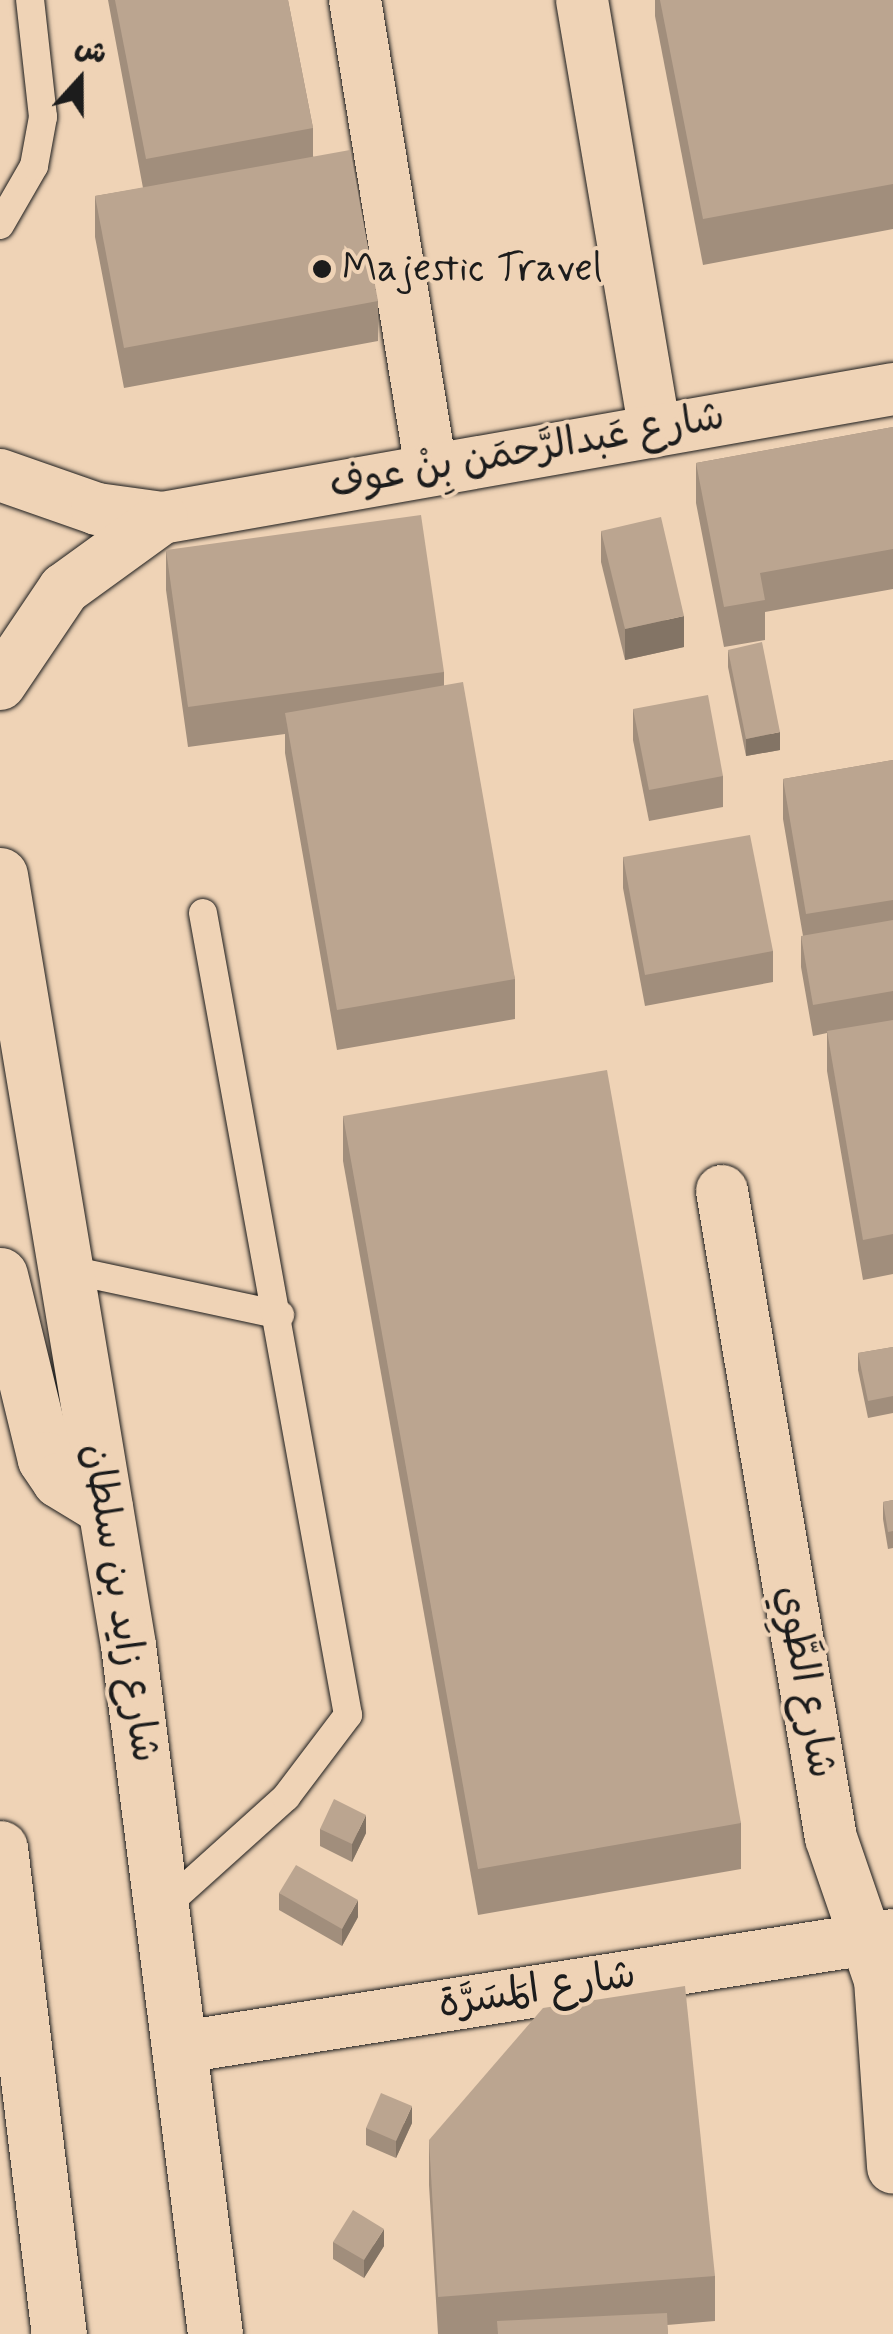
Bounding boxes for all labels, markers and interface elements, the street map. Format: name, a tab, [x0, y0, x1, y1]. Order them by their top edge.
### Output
text: ش	[70, 29, 112, 74]
north arrow	[30, 30, 130, 130]
place label: Majestic Travel	[342, 245, 595, 293]
marker: Majestic Travel	[311, 258, 333, 280]
street label: شارع عَبدالرَّحمَن بِنْ عوف	[326, 393, 728, 509]
street label: شارع زايد بن سلطان	[71, 1440, 169, 1766]
street label: شارع الطَّوِي	[764, 1582, 846, 1782]
street label: شارع المَسَرَّة	[435, 1951, 639, 2029]

